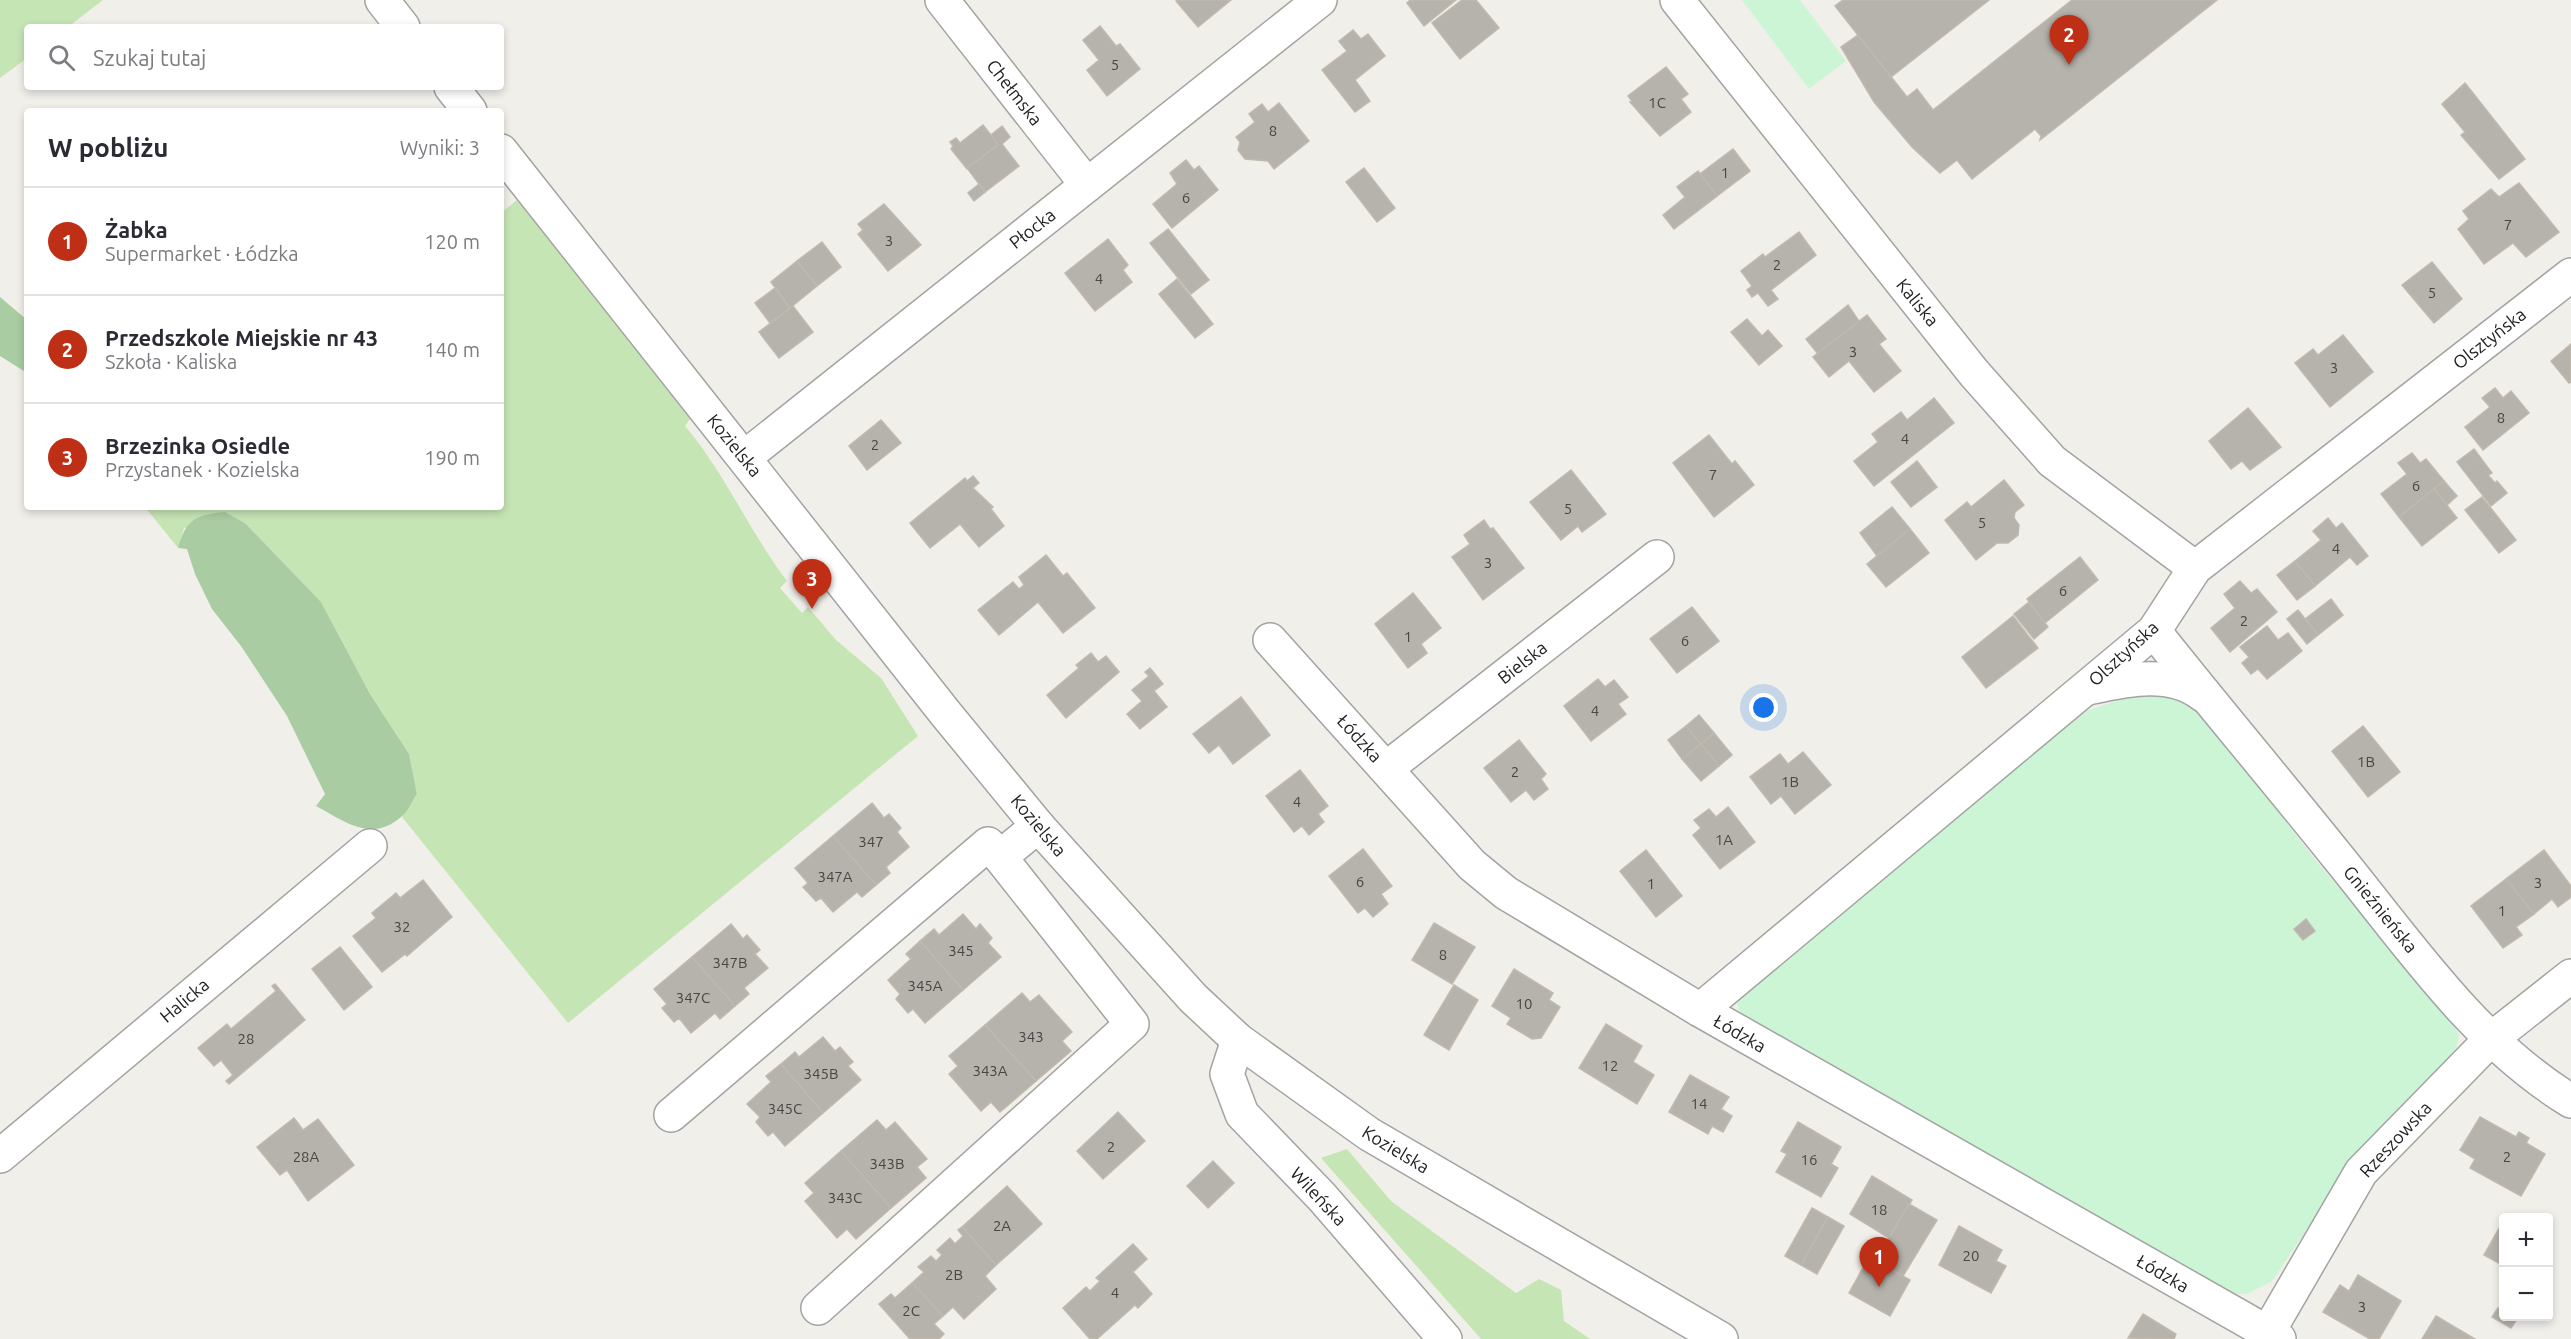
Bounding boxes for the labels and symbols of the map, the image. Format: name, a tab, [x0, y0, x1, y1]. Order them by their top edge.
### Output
pin: 2	[2050, 16, 2088, 65]
street label: Chełmska	[983, 55, 1047, 129]
house number: 5	[1111, 56, 1119, 73]
house number: 1C	[1648, 94, 1666, 111]
house number: 8	[1269, 122, 1277, 139]
house number: 1	[1721, 164, 1729, 181]
house number: 6	[1182, 189, 1190, 206]
street label: Płocka	[1005, 204, 1059, 252]
house number: 7	[2504, 216, 2512, 233]
house number: 3	[885, 232, 893, 249]
house number: 2	[1773, 256, 1781, 273]
house number: 4	[1095, 270, 1103, 287]
street label: Kaliska	[1893, 274, 1943, 330]
house number: 5	[2428, 284, 2436, 301]
street label: Olsztyńska	[2449, 303, 2529, 373]
house number: 3	[1849, 343, 1857, 360]
house number: 3	[2330, 359, 2338, 376]
house number: 8	[2497, 409, 2505, 426]
street label: Kozielska	[704, 410, 766, 480]
house number: 4	[1901, 430, 1909, 447]
house number: 2	[871, 436, 879, 453]
house number: 7	[1709, 466, 1717, 483]
house number: 6	[2412, 477, 2420, 494]
house number: 5	[1564, 500, 1572, 517]
house number: 5	[1978, 514, 1986, 531]
house number: 4	[2332, 540, 2340, 557]
house number: 3	[1484, 554, 1492, 571]
pin: 3	[792, 560, 832, 609]
house number: 6	[2059, 582, 2067, 599]
house number: 2	[2240, 612, 2248, 629]
street label: Olsztyńska	[2084, 616, 2162, 690]
house number: 1	[1404, 628, 1412, 645]
house number: 6	[1681, 632, 1689, 649]
street label: Bielska	[1494, 637, 1550, 687]
your location	[1749, 693, 1778, 722]
house number: 4	[1591, 702, 1599, 719]
street label: Łódzka	[1333, 710, 1387, 766]
house number: 1B	[2357, 753, 2375, 770]
house number: 2	[1511, 763, 1519, 780]
house number: 1B	[1781, 773, 1799, 790]
street label: Kozielska	[1007, 790, 1071, 860]
house number: 4	[1293, 793, 1301, 810]
house number: 1A	[1715, 831, 1733, 848]
house number: 347	[858, 833, 884, 850]
street label: Gnieźnieńska	[2340, 862, 2422, 956]
house number: 347A	[817, 868, 853, 885]
house number: 6	[1356, 873, 1364, 890]
house number: 3	[2534, 874, 2542, 891]
house number: 1	[1647, 875, 1655, 892]
house number: 1	[2498, 902, 2506, 919]
house number: 32	[394, 918, 410, 935]
house number: 345	[948, 942, 974, 959]
house number: 8	[1439, 946, 1447, 963]
house number: 347B	[713, 954, 747, 971]
street label: Halicka	[156, 974, 212, 1026]
house number: 345A	[907, 977, 943, 994]
house number: 347C	[676, 989, 710, 1006]
house number: 10	[1516, 995, 1532, 1012]
street label: Łódzka	[1710, 1010, 1770, 1056]
house number: 343	[1018, 1028, 1044, 1045]
house number: 28	[238, 1030, 254, 1047]
house number: 12	[1602, 1057, 1618, 1074]
house number: 343A	[972, 1062, 1008, 1079]
house number: 345B	[804, 1065, 838, 1082]
house number: 14	[1691, 1095, 1707, 1112]
street label: Rzeszowska	[2355, 1097, 2435, 1181]
house number: 345C	[768, 1100, 802, 1117]
street label: Kozielska	[1359, 1121, 1433, 1177]
house number: 2	[1107, 1138, 1115, 1155]
house number: 28A	[293, 1148, 320, 1165]
house number: 2	[2503, 1148, 2511, 1165]
house number: 16	[1801, 1151, 1817, 1168]
house number: 343B	[870, 1155, 904, 1172]
street label: Wileńska	[1287, 1163, 1351, 1229]
house number: 343C	[828, 1189, 862, 1206]
house number: 18	[1871, 1201, 1887, 1218]
house number: 2A	[993, 1217, 1011, 1234]
pin: 1	[1860, 1238, 1898, 1287]
house number: 20	[1963, 1247, 1979, 1264]
street label: Łódzka	[2133, 1250, 2193, 1296]
house number: 2B	[945, 1266, 963, 1283]
house number: 4	[1111, 1284, 1119, 1301]
house number: 3	[2358, 1298, 2366, 1315]
house number: 2C	[902, 1302, 920, 1319]

